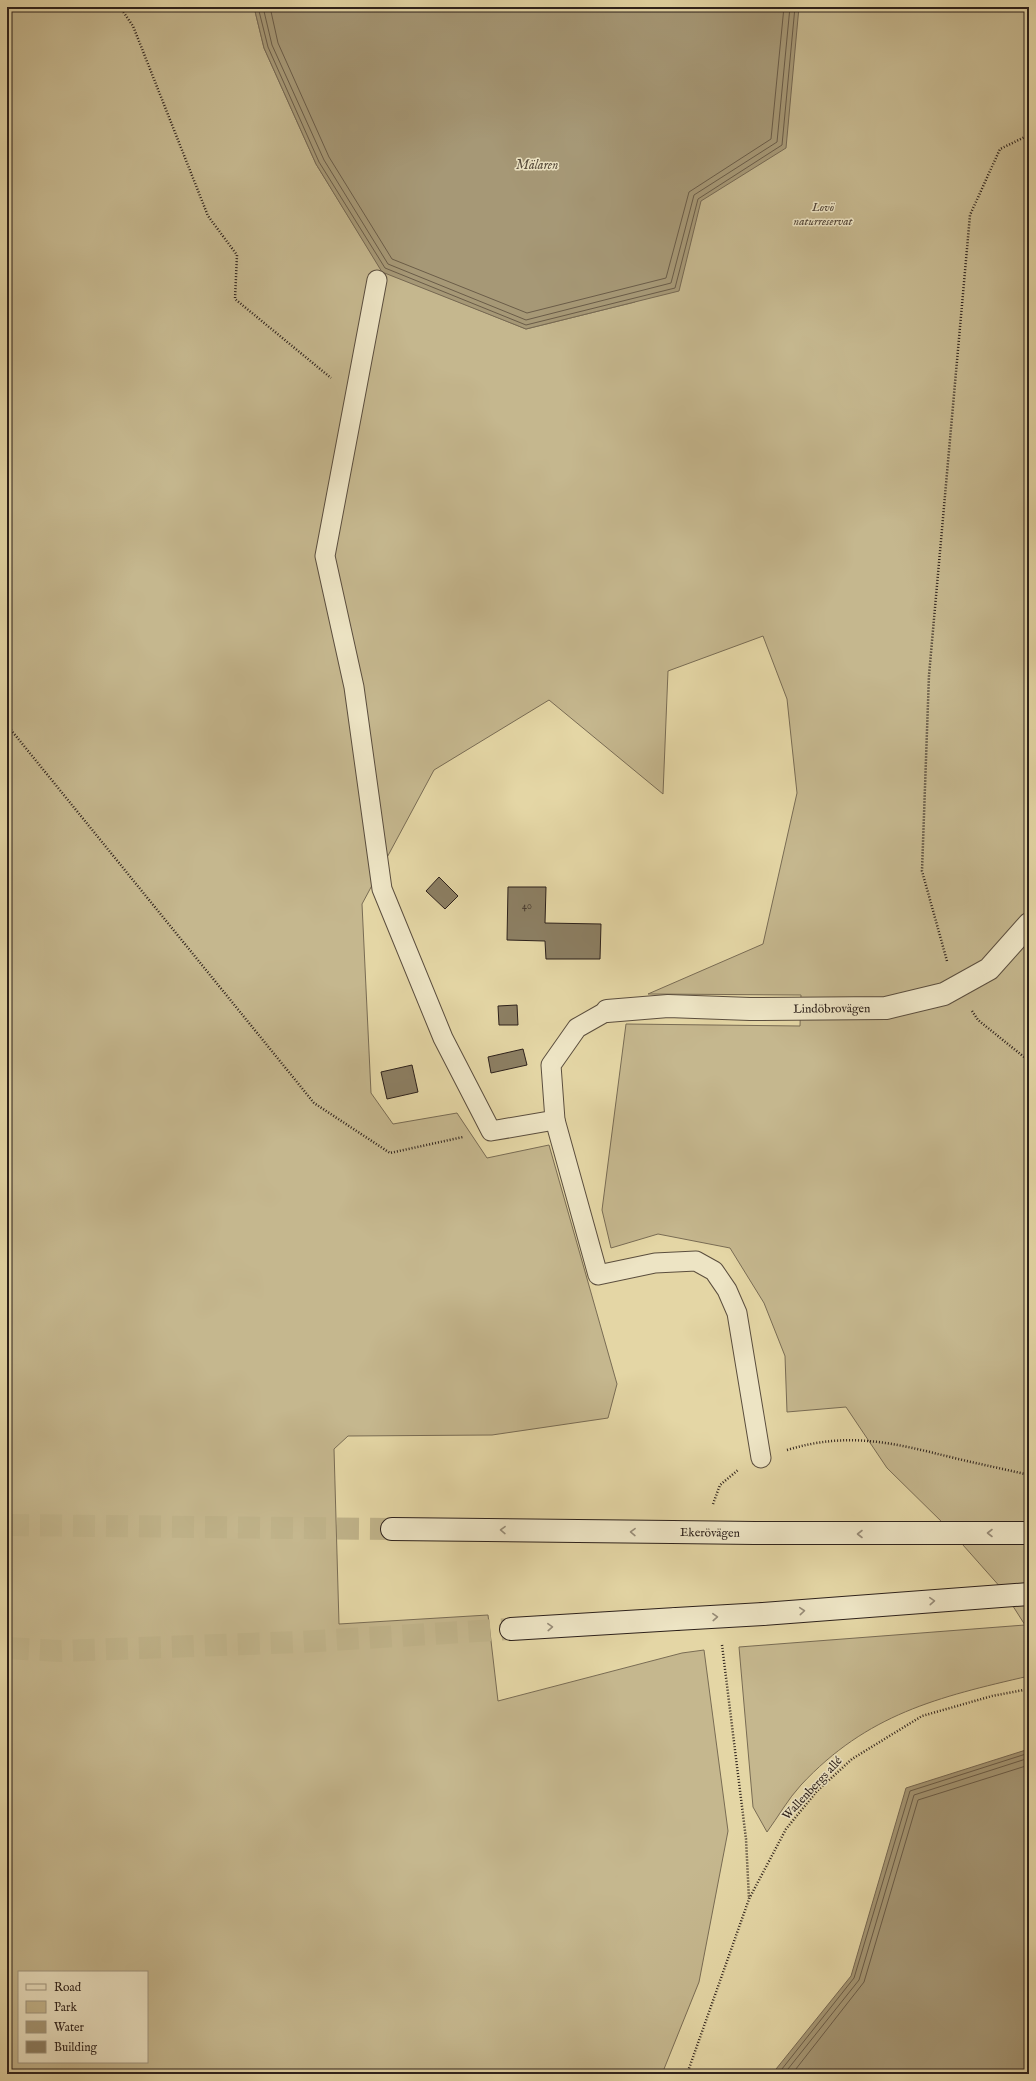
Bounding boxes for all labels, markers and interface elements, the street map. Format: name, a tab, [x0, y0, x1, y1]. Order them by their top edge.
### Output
water label: Mälaren	[516, 157, 558, 174]
park label: Lovö naturreservat	[794, 200, 854, 229]
house number: 40	[522, 900, 532, 913]
street label: Lindöbrovägen	[793, 1001, 871, 1017]
street label: Ekerövägen	[680, 1525, 741, 1541]
one-way arrow	[500, 1526, 506, 1534]
one-way arrow	[630, 1528, 636, 1536]
one-way arrow	[987, 1529, 993, 1537]
one-way arrow	[857, 1530, 863, 1538]
one-way arrow	[929, 1597, 935, 1606]
one-way arrow	[799, 1606, 805, 1615]
one-way arrow	[712, 1612, 718, 1621]
one-way arrow	[547, 1622, 553, 1631]
street label: Wallenbergs allé	[779, 1753, 846, 1823]
legend	[18, 1971, 148, 2063]
text: Road	[54, 1980, 82, 1995]
text: Park	[54, 2000, 77, 2015]
text: Water	[54, 2020, 85, 2035]
text: Building	[54, 2040, 98, 2055]

